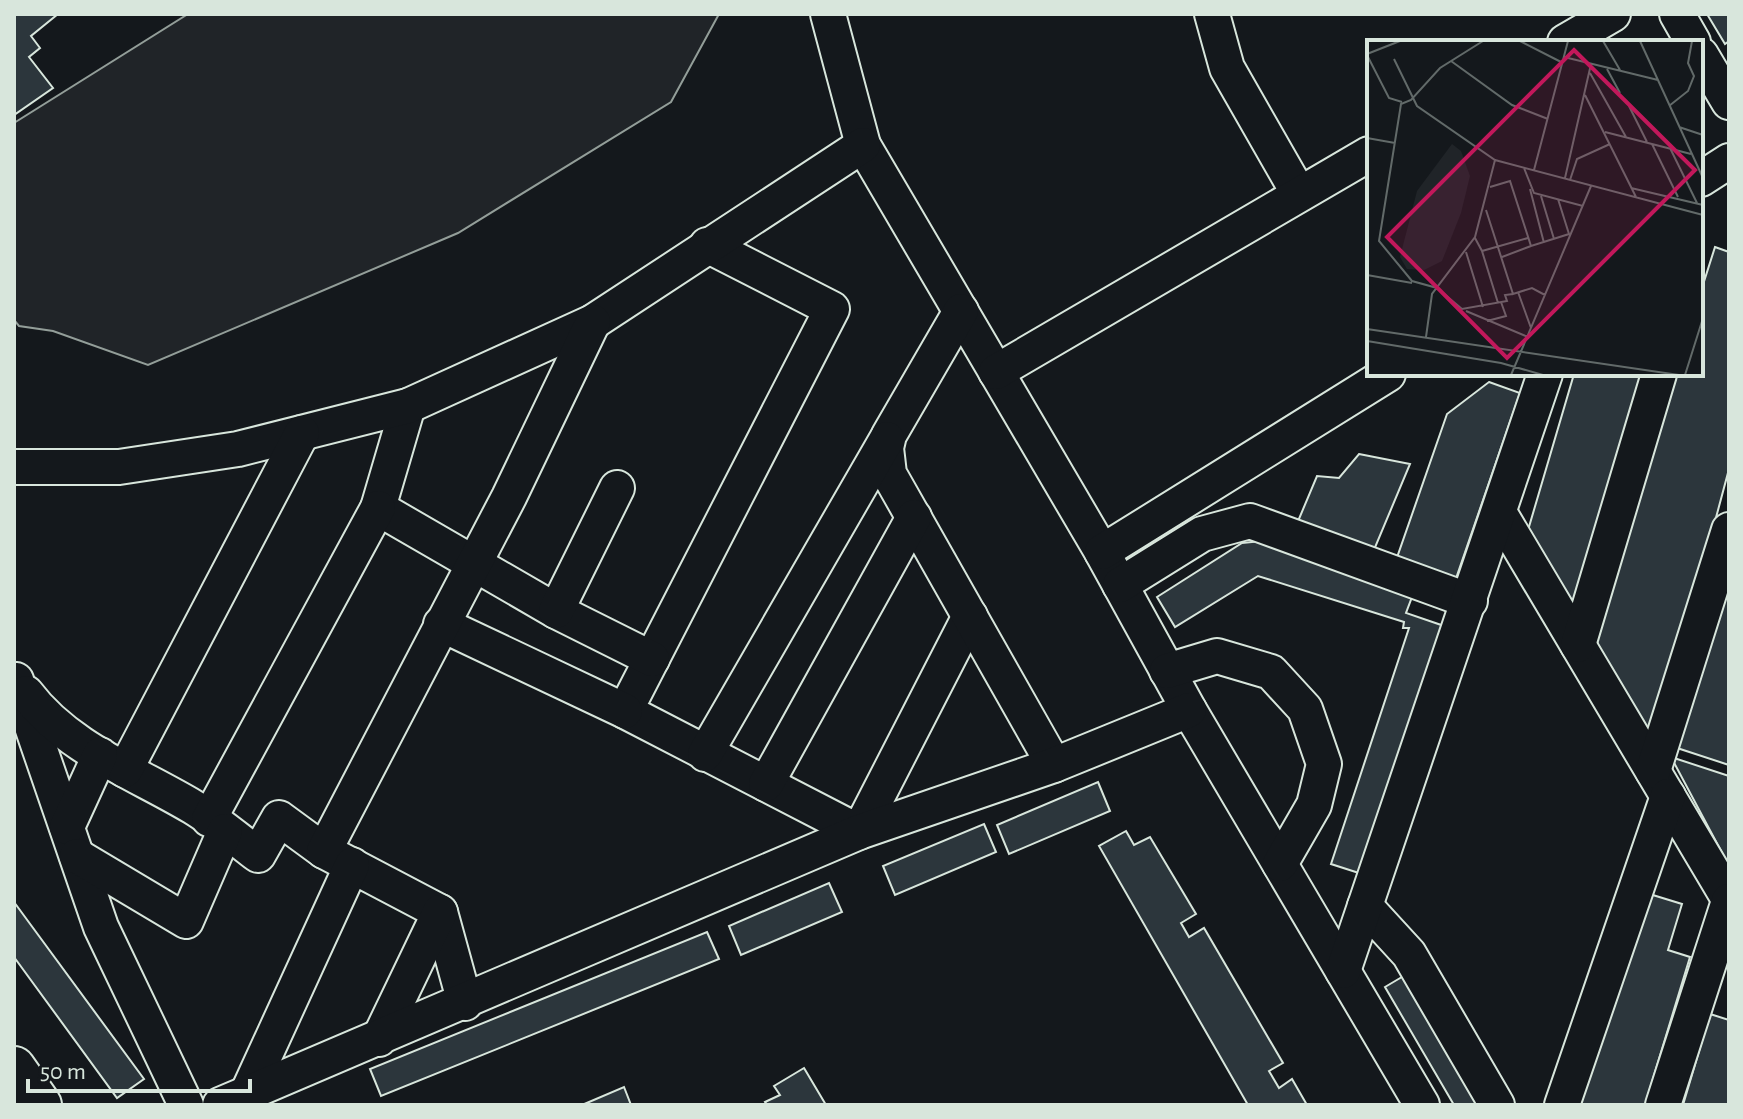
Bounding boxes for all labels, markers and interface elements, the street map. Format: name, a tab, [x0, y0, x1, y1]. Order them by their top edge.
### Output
inset map	[1367, 40, 1703, 376]
scale bar	[28, 1043, 250, 1093]
text: 50 m	[40, 1060, 86, 1084]

